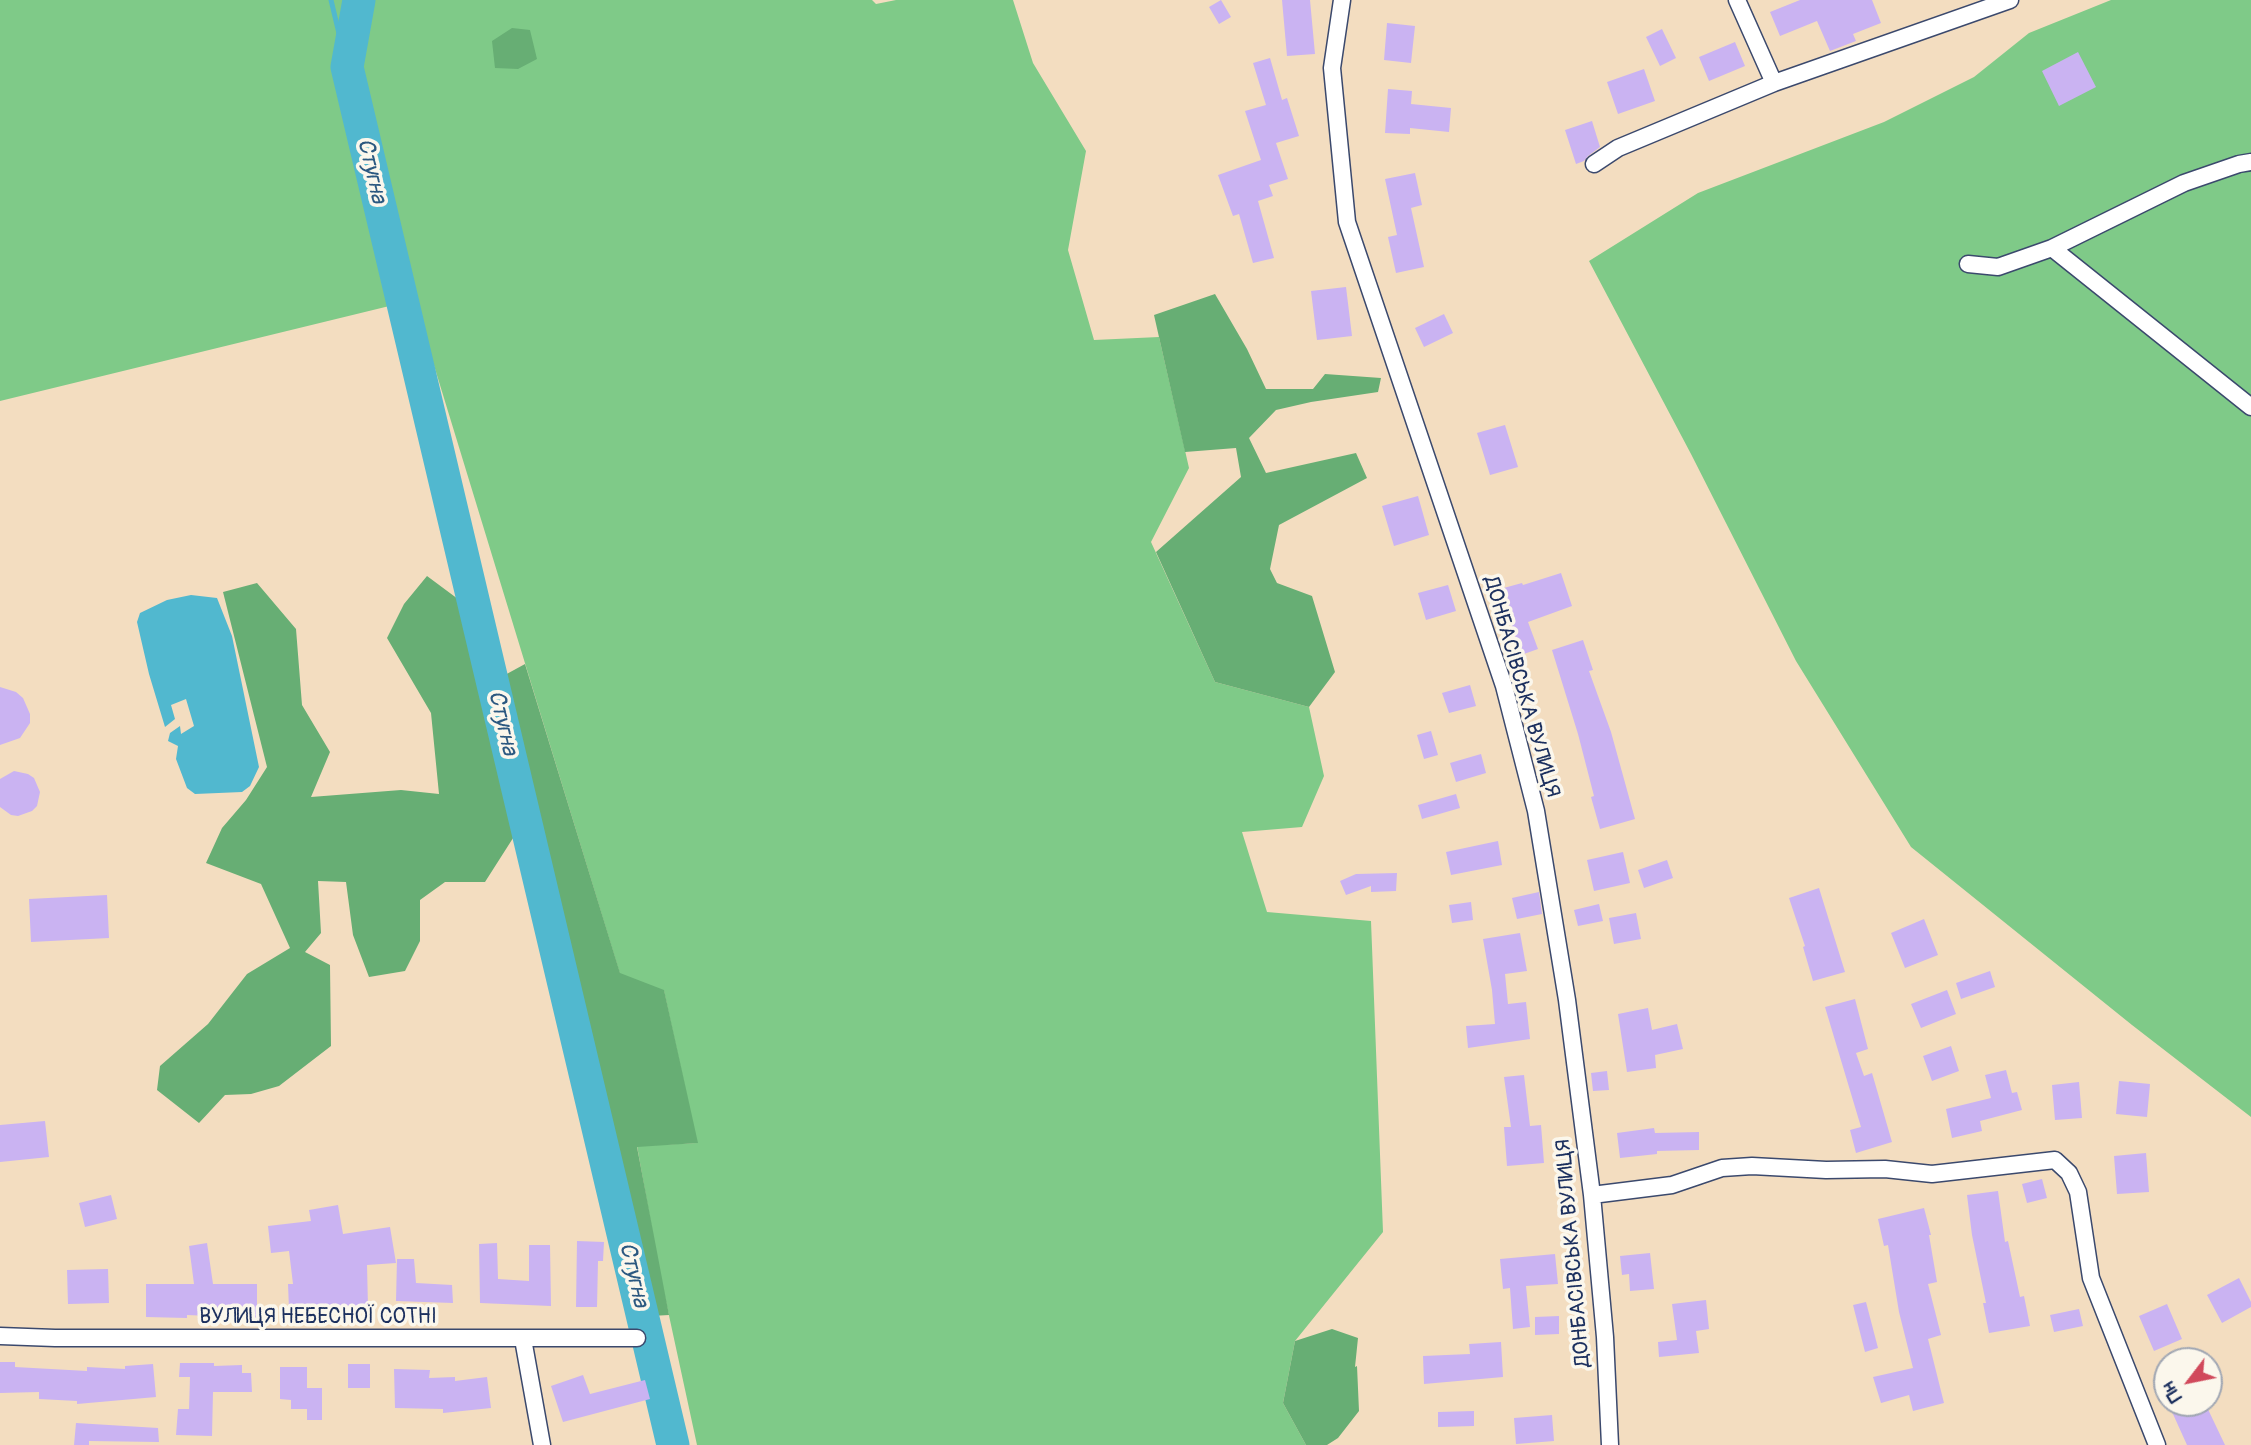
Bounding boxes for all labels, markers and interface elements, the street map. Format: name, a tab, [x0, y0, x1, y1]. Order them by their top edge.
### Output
water label: Стугна	[350, 136, 392, 206]
street label: ДОНБАСІВСЬКА ВУЛИЦЯ	[1477, 574, 1565, 800]
water label: Стугна	[481, 688, 523, 758]
street label: ДОНБАСІВСЬКА ВУЛИЦЯ	[1551, 1138, 1597, 1368]
water label: Стугна	[612, 1240, 654, 1310]
street label: ВУЛИЦЯ НЕБЕСНОЇ СОТНІ	[199, 1305, 437, 1331]
north arrow	[2153, 1347, 2223, 1417]
text: Пн	[2156, 1377, 2188, 1407]

